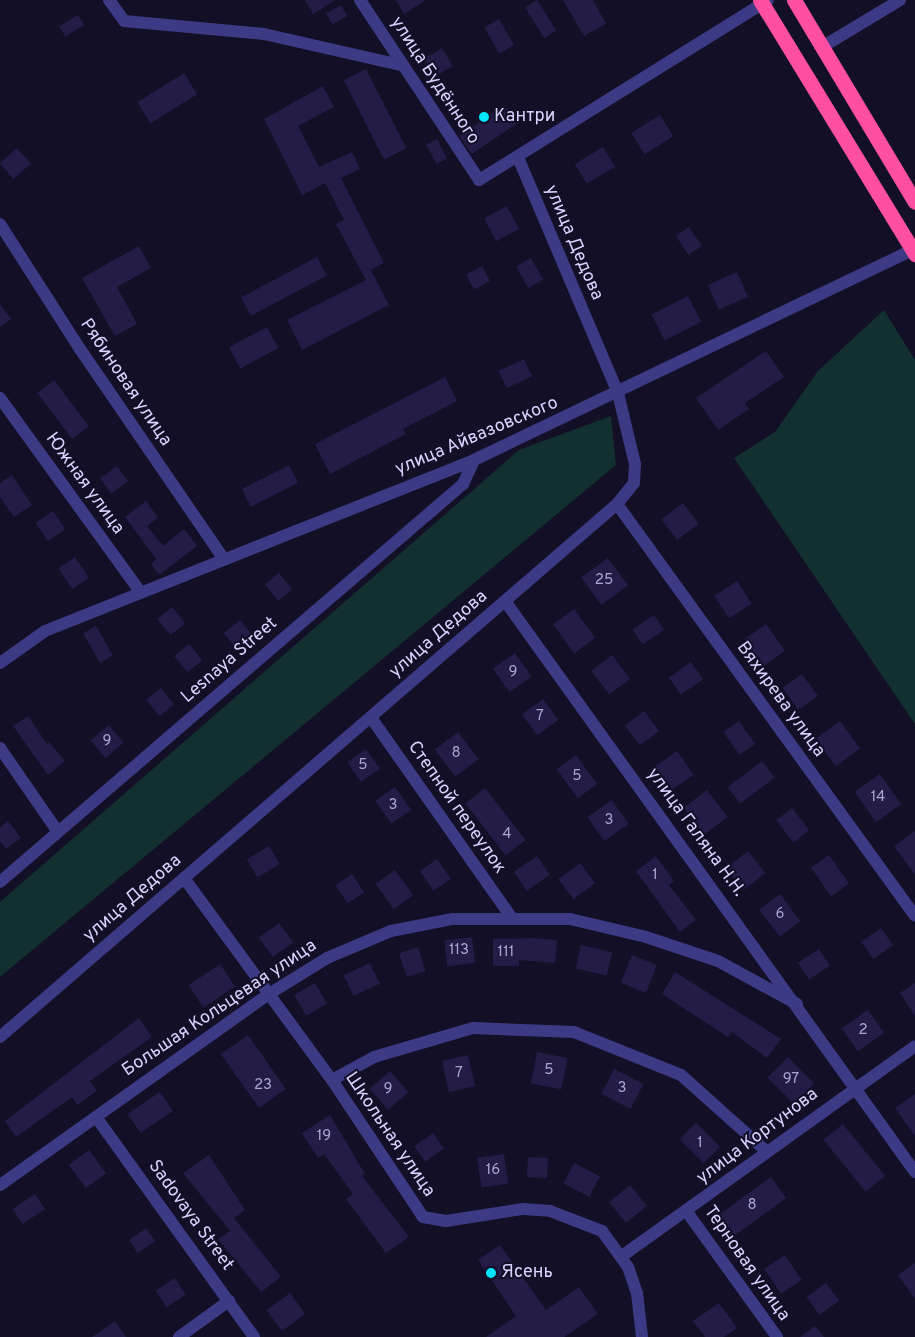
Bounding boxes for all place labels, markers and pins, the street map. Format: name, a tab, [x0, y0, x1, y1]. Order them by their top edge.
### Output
place label: Кантри	[494, 106, 555, 128]
marker: Кантри	[478, 111, 490, 123]
place label: Ясень	[501, 1262, 553, 1284]
marker: Ясень	[485, 1267, 497, 1279]

